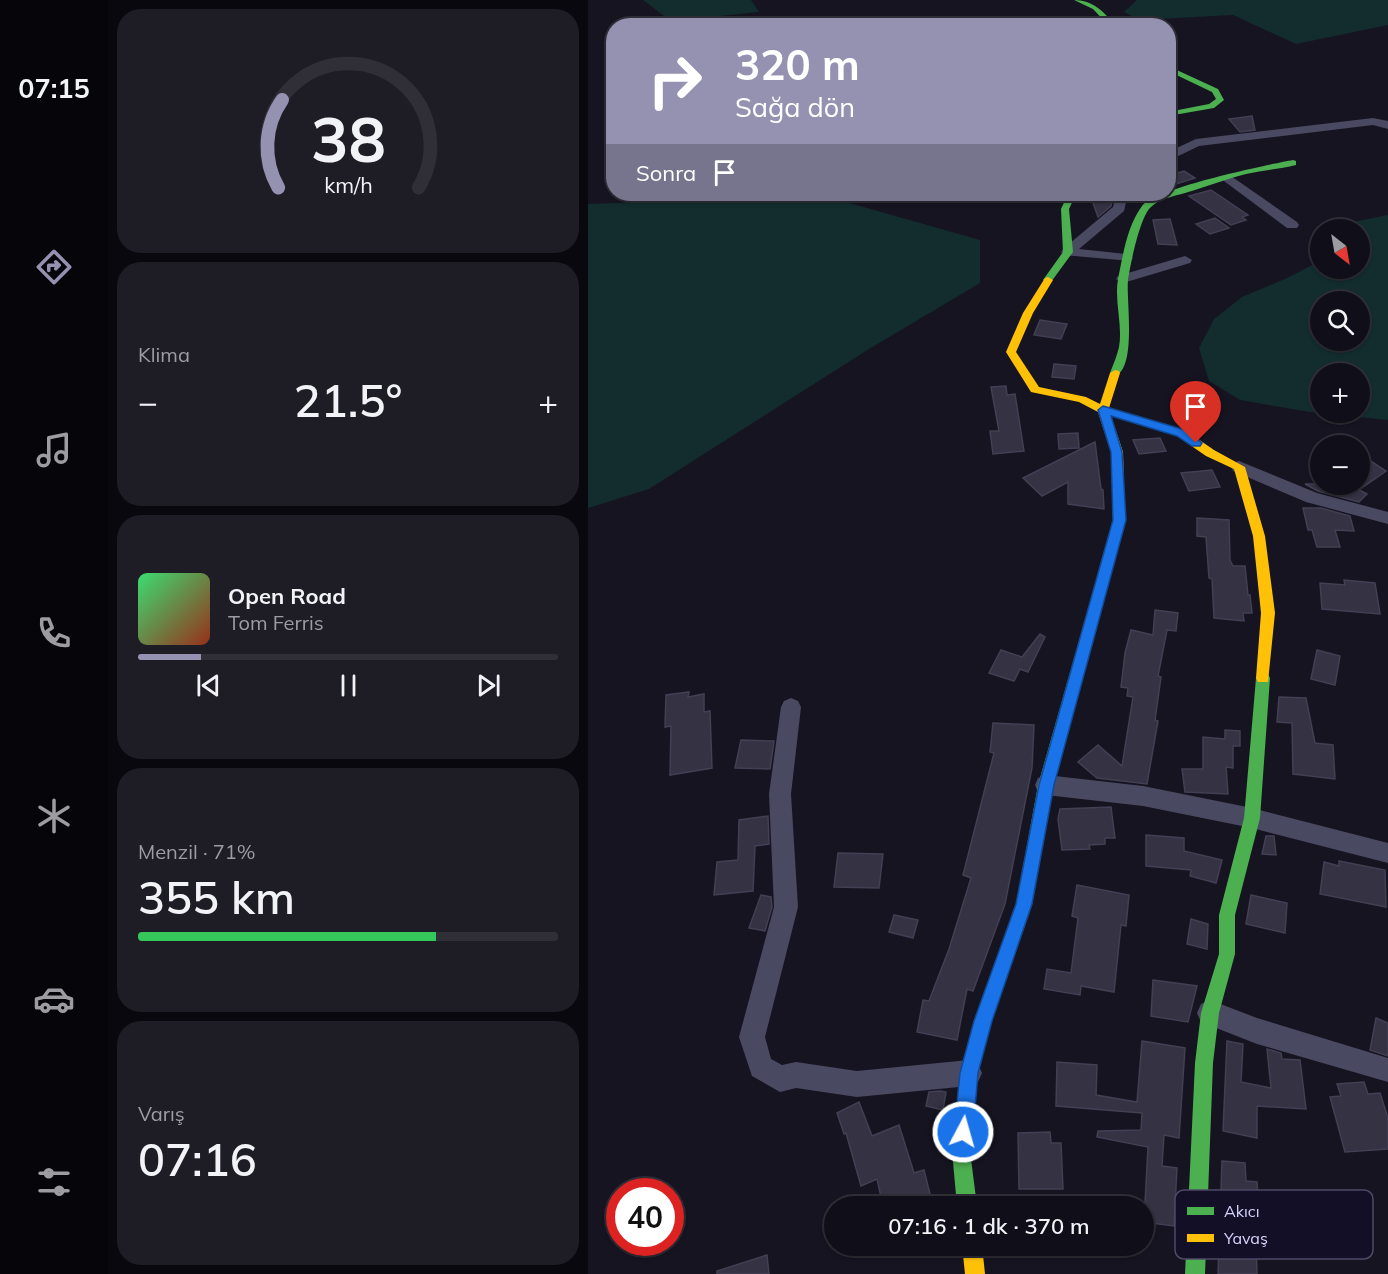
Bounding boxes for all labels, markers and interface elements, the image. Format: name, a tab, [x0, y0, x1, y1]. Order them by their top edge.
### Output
text: 320 m	[735, 38, 860, 91]
icon: right	[636, 42, 714, 120]
text: 07:15	[18, 71, 90, 105]
text: Sağa dön	[735, 90, 855, 124]
text: 38	[311, 99, 385, 178]
icon: arrive	[708, 156, 741, 189]
text: Sonra	[636, 159, 696, 187]
text: km/h	[324, 171, 372, 198]
north arrow	[1310, 219, 1370, 279]
map controls	[1310, 219, 1370, 495]
icon: directions	[33, 246, 75, 288]
button: search	[1310, 291, 1370, 351]
text: Klima	[138, 342, 190, 367]
button: +	[1310, 363, 1370, 423]
text: 21.5°	[294, 372, 402, 428]
text: −	[138, 381, 158, 422]
text: +	[538, 381, 558, 422]
pin	[1170, 381, 1221, 443]
icon: arrive	[1179, 390, 1212, 423]
icon: music	[33, 429, 75, 471]
button: −	[1310, 435, 1370, 495]
text: Open Road	[228, 582, 346, 610]
text: Tom Ferris	[228, 610, 324, 635]
icon: phone	[33, 612, 75, 654]
icon: previous	[192, 669, 225, 702]
icon: pause	[332, 669, 365, 702]
icon: next	[472, 669, 505, 702]
icon: climate	[33, 795, 75, 837]
text: Menzil · 71%	[138, 839, 256, 864]
text: 355 km	[138, 869, 295, 925]
icon: car	[33, 978, 75, 1020]
position arrow	[931, 1100, 995, 1164]
text: Varış	[138, 1101, 185, 1126]
text: 07:16	[138, 1131, 257, 1187]
icon: filters	[33, 1161, 75, 1203]
speed limit sign: 40	[606, 1178, 684, 1256]
legend	[1175, 1190, 1373, 1259]
text: Akıcı	[1224, 1201, 1260, 1221]
text: 07:16 · 1 dk · 370 m	[888, 1212, 1090, 1240]
text: Yavaş	[1223, 1228, 1268, 1248]

